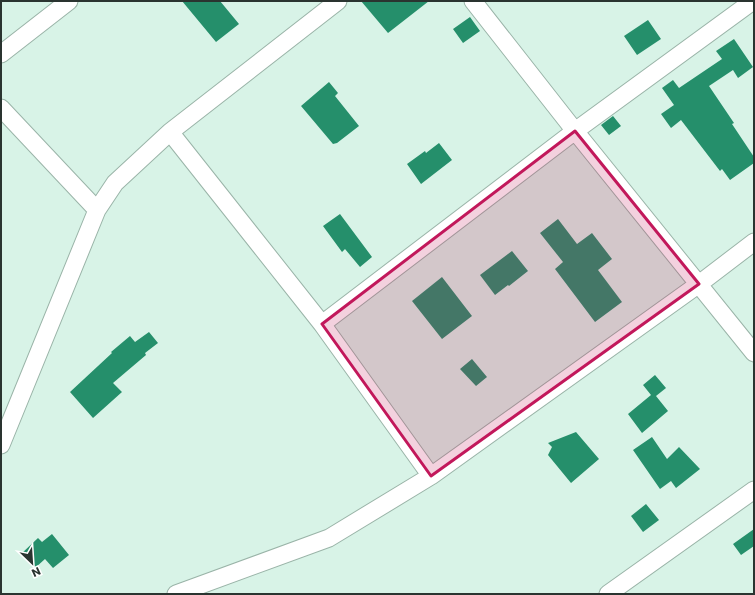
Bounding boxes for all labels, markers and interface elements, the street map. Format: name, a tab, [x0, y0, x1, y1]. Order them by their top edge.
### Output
north arrow	[12, 543, 52, 583]
text: N	[29, 563, 43, 581]

